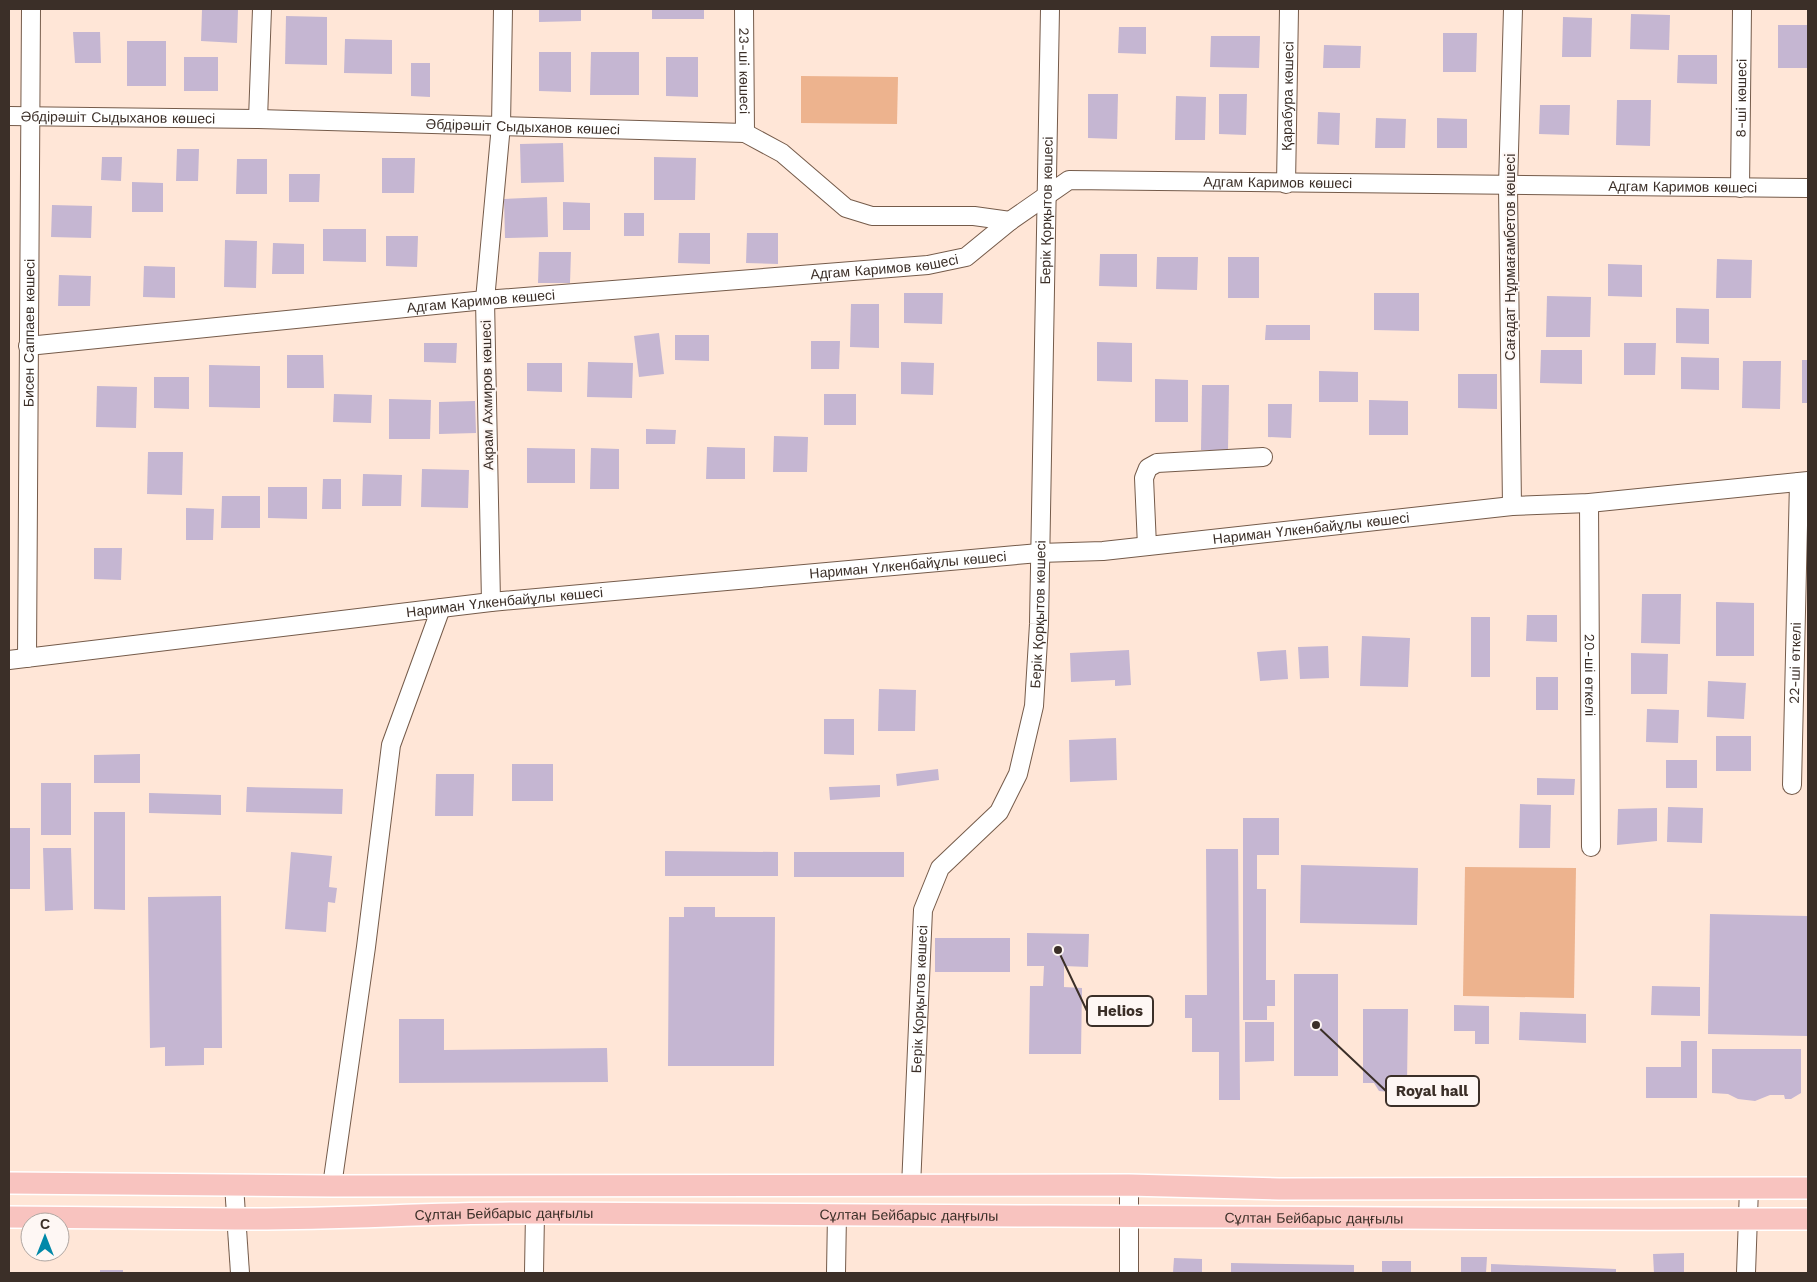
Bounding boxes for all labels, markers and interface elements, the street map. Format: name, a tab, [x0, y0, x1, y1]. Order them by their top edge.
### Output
street label: 23-шi көшесi	[736, 27, 753, 115]
street label: Қарабура көшесі	[1279, 41, 1296, 151]
street label: 8-шi көшесi	[1733, 58, 1749, 138]
street label: Әбдірәшіт Сыдыханов көшесі	[21, 108, 215, 126]
street label: Әбдірәшіт Сыдыханов көшесі	[426, 116, 620, 137]
street label: Берік Қорқытов көшесі	[1037, 136, 1056, 285]
street label: Сағадат Нұрмағамбетов көшесі	[1502, 154, 1518, 360]
street label: Адгам Каримов көшесі	[1203, 173, 1352, 191]
street label: Адгам Каримов көшесі	[1608, 178, 1757, 195]
street label: Адгам Каримов көшесі	[810, 251, 960, 282]
street label: Бисен Саппаев көшесі	[21, 259, 37, 407]
street label: Адгам Каримов көшесі	[406, 287, 556, 316]
street label: Акрам Ахмиров көшесі	[478, 320, 496, 470]
street label: Нариман Үлкенбайұлы көшесі	[1212, 509, 1410, 547]
street label: Берік Қорқытов көшесі	[1027, 540, 1048, 689]
street label: Нариман Үлкенбайұлы көшесі	[809, 548, 1007, 581]
street label: Нариман Үлкенбайұлы көшесі	[405, 584, 604, 620]
street label: 22-ші өткелі	[1786, 622, 1804, 704]
street label: 20-ші өткелі	[1582, 634, 1598, 716]
street label: Берік Қорқытов көшесі	[908, 925, 930, 1074]
callout: Helios	[1087, 996, 1153, 1026]
text: Helios	[1097, 1002, 1143, 1020]
callout: Royal hall	[1386, 1076, 1479, 1106]
text: Royal hall	[1396, 1082, 1468, 1100]
street label: Сұлтан Бейбарыс даңғылы	[414, 1205, 593, 1223]
street label: Сұлтан Бейбарыс даңғылы	[819, 1206, 998, 1224]
street label: Сұлтан Бейбарыс даңғылы	[1224, 1209, 1403, 1227]
north arrow	[20, 1212, 70, 1262]
text: С	[40, 1216, 50, 1232]

